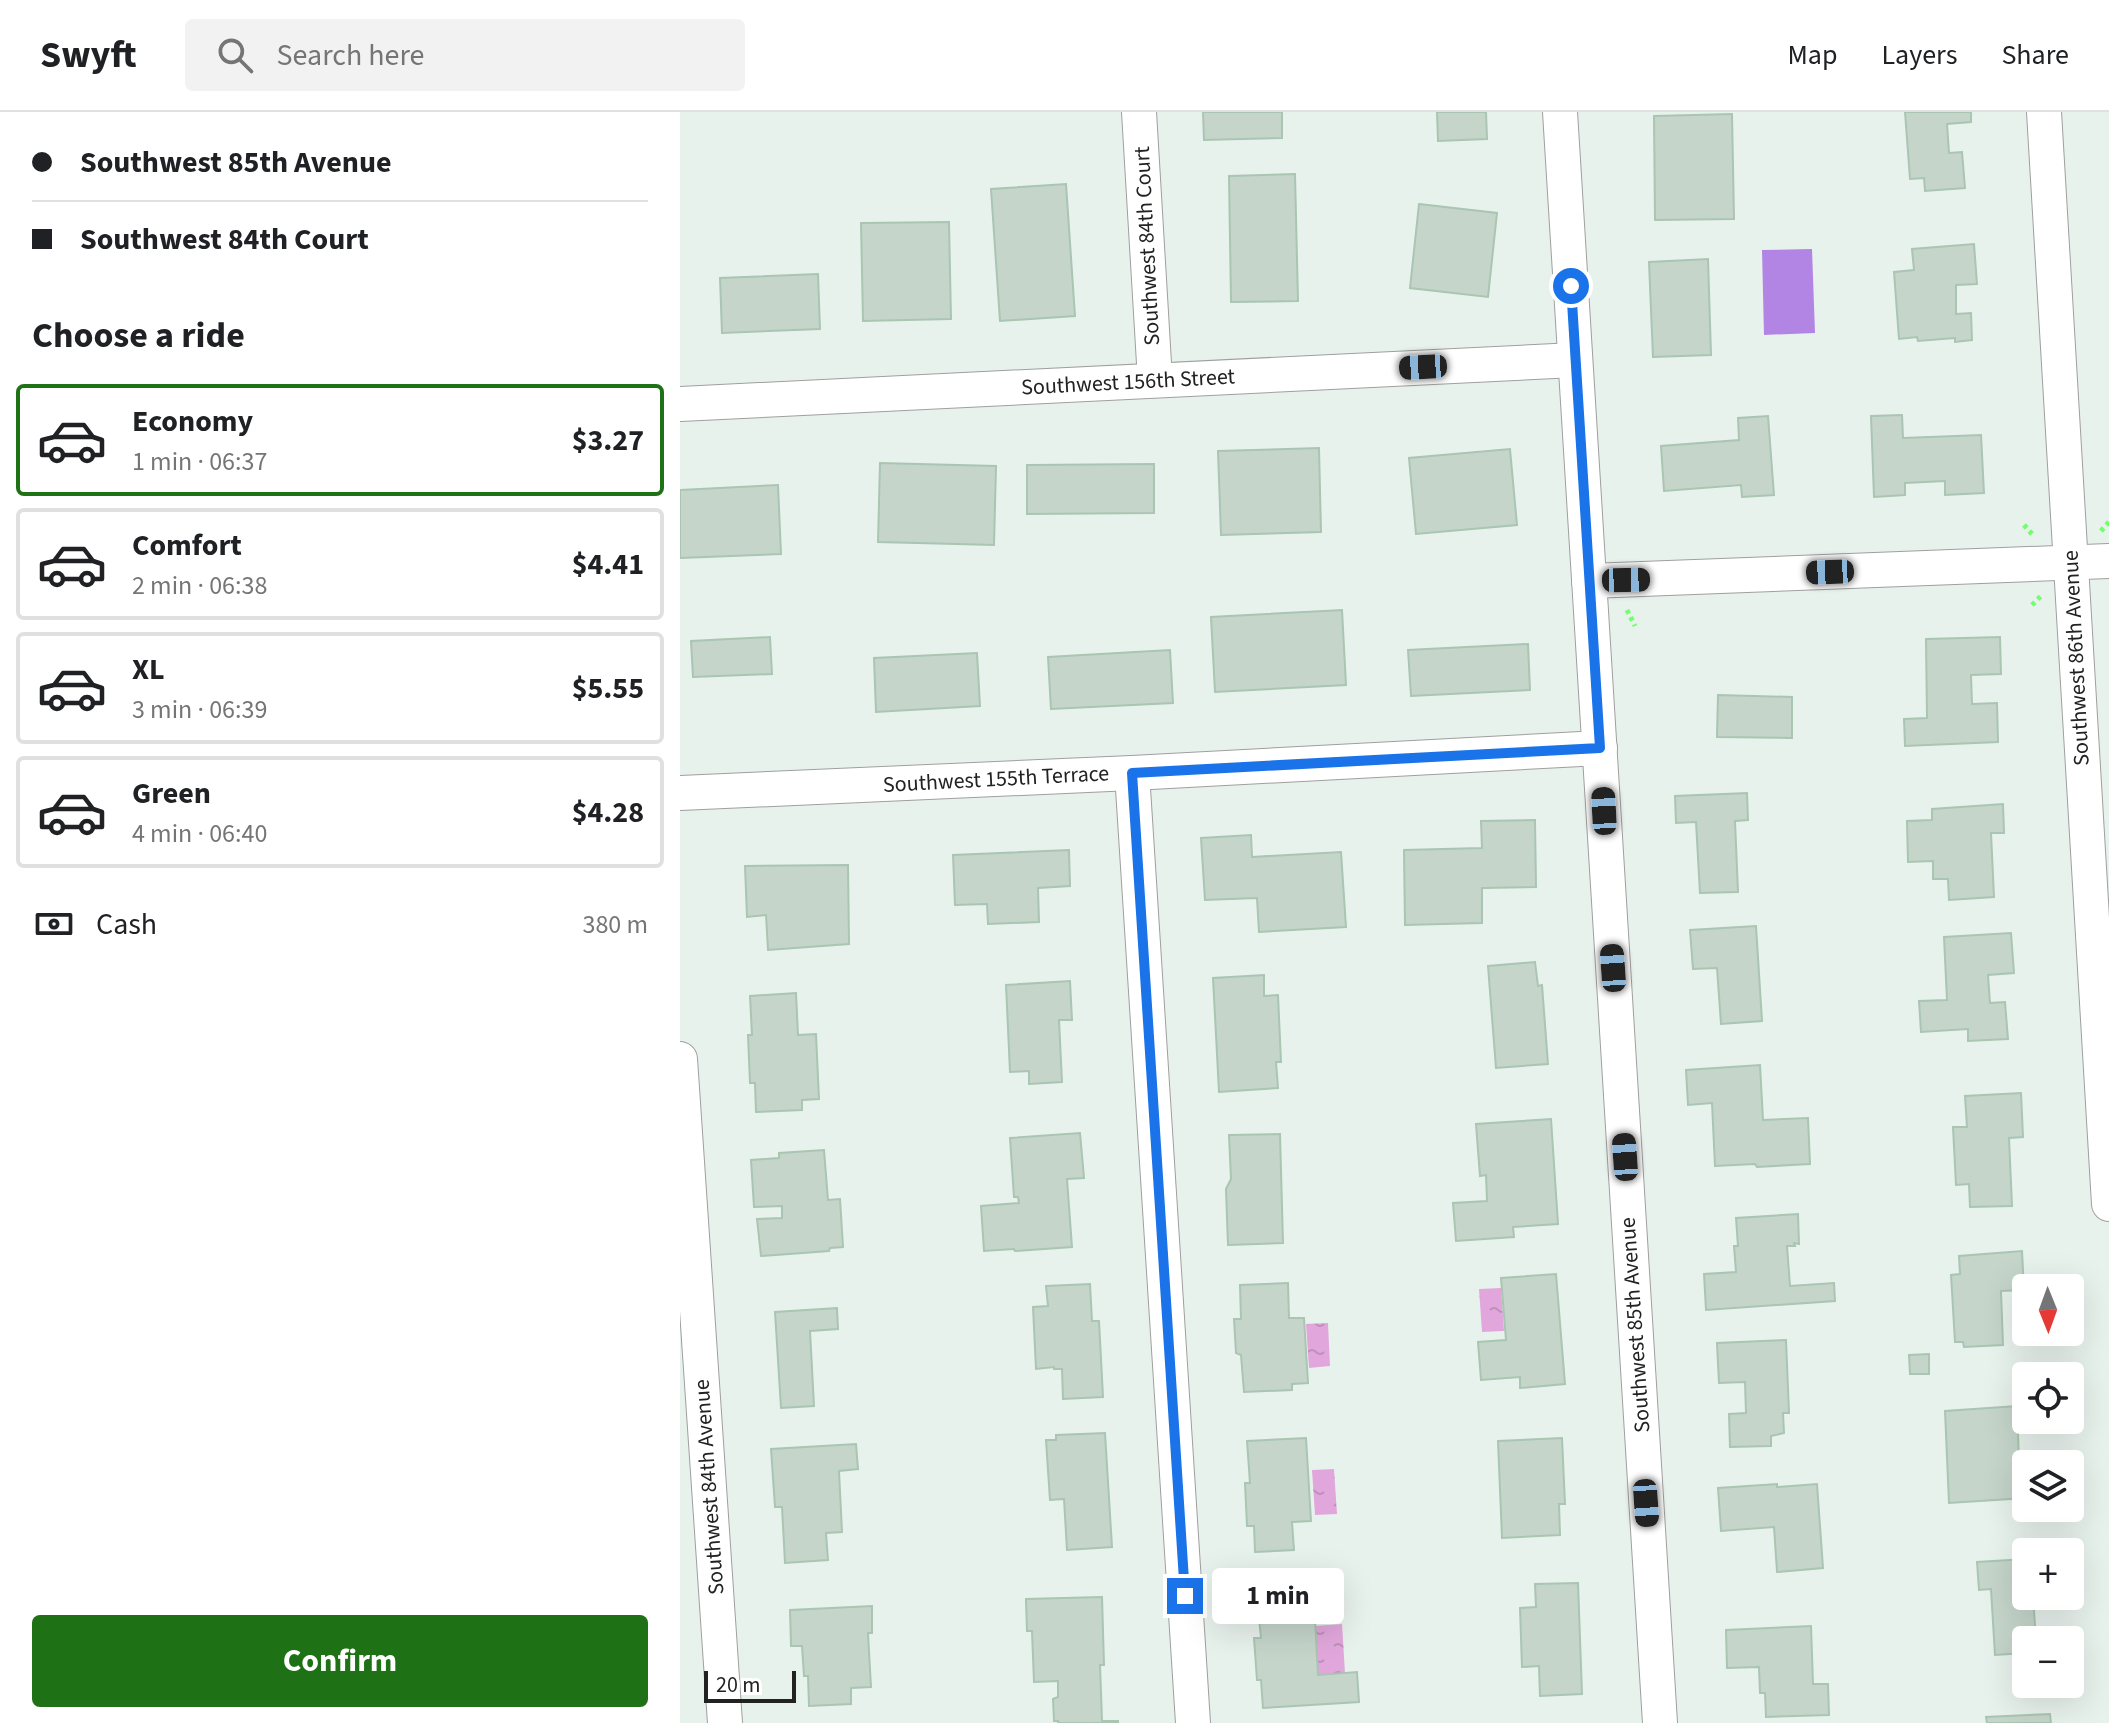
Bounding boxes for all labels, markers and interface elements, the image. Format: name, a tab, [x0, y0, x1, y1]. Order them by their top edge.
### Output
search box	[185, 19, 745, 91]
text: Swyft	[40, 28, 137, 82]
icon: search	[213, 33, 257, 77]
text: Search here	[277, 34, 424, 77]
text: Map	[1787, 35, 1837, 75]
text: Layers	[1881, 35, 1957, 75]
text: Share	[2001, 35, 2069, 75]
text: Southwest 85th Avenue	[80, 141, 391, 184]
street label: Southwest 84th Court	[1126, 145, 1168, 346]
text: Southwest 84th Court	[80, 218, 369, 261]
route start	[1553, 268, 1589, 304]
text: Choose a ride	[32, 310, 245, 361]
car	[1398, 354, 1448, 380]
street label: Southwest 156th Street	[1020, 360, 1236, 404]
text: Economy	[132, 400, 253, 443]
icon: car	[36, 404, 108, 476]
text: $3.27	[572, 419, 644, 462]
text: 1 min · 06:37	[132, 443, 267, 480]
text: Comfort	[132, 524, 242, 567]
icon: car	[36, 528, 108, 600]
text: $4.41	[572, 543, 644, 586]
street label: Southwest 86th Avenue	[2054, 549, 2098, 767]
car	[1806, 559, 1854, 585]
text: 2 min · 06:38	[132, 567, 267, 604]
car	[1602, 568, 1650, 592]
text: XL	[132, 648, 165, 691]
icon: car	[36, 652, 108, 724]
text: $5.55	[572, 667, 644, 710]
text: 3 min · 06:39	[132, 691, 267, 728]
street label: Southwest 155th Terrace	[882, 757, 1110, 801]
text: Green	[132, 772, 211, 815]
icon: car	[36, 776, 108, 848]
car	[1591, 786, 1617, 836]
text: $4.28	[572, 791, 644, 834]
text: 4 min · 06:40	[132, 815, 267, 852]
icon: cash	[32, 902, 76, 946]
text: Cash	[96, 903, 157, 946]
text: 380 m	[582, 906, 648, 943]
car	[1599, 943, 1627, 993]
car	[1611, 1132, 1639, 1182]
street label: Southwest 85th Avenue	[1612, 1216, 1658, 1434]
north arrow	[2012, 1274, 2084, 1346]
map controls	[2012, 1274, 2084, 1698]
button: locate	[2012, 1362, 2084, 1434]
street label: Southwest 84th Avenue	[686, 1378, 732, 1596]
button: layers	[2012, 1450, 2084, 1522]
car	[1632, 1478, 1660, 1528]
button: +	[2012, 1538, 2084, 1610]
callout: 1 min	[1213, 1568, 1345, 1624]
text: 1 min	[1246, 1577, 1310, 1614]
route end	[1167, 1578, 1203, 1614]
button: Confirm	[32, 1615, 648, 1707]
button: −	[2012, 1626, 2084, 1698]
scale bar	[704, 1667, 796, 1703]
text: 20 m	[716, 1669, 761, 1701]

